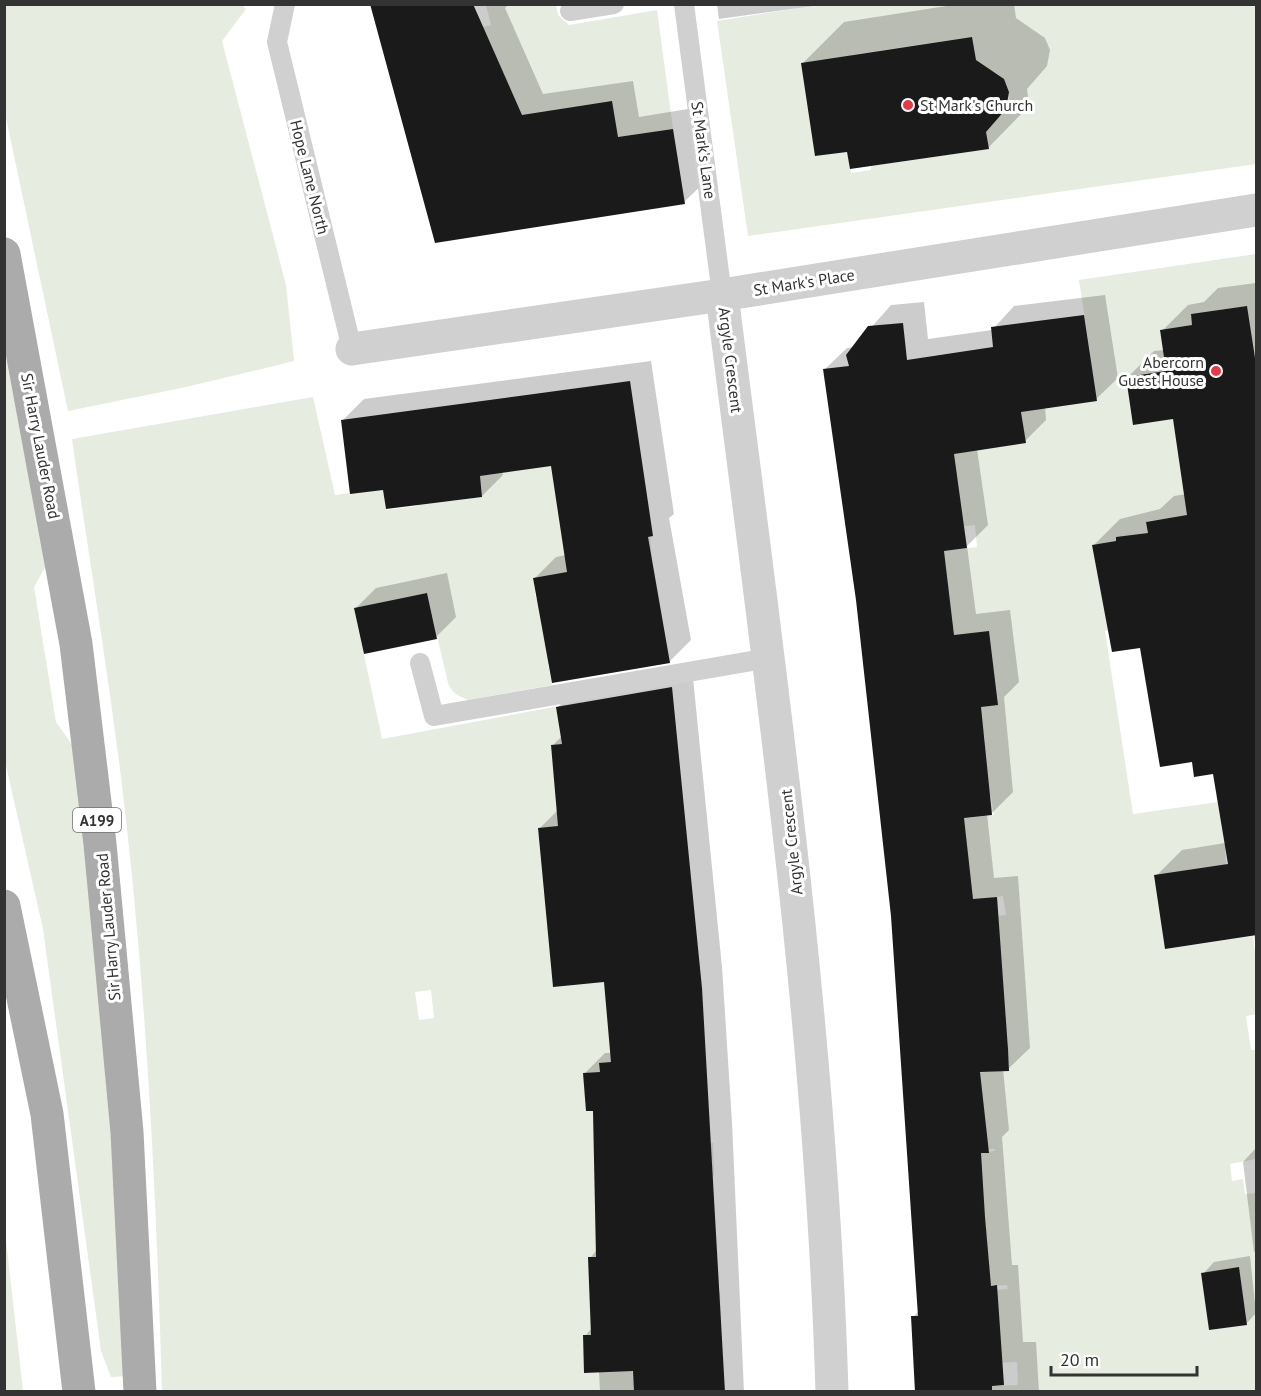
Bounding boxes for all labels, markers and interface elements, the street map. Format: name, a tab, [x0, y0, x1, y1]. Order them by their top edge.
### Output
place label: St Mark's Church	[920, 95, 1033, 115]
marker: St Mark's Church	[901, 98, 915, 112]
street label: St Mark's Lane	[687, 100, 721, 200]
street label: Hope Lane North	[286, 118, 334, 236]
street label: St Mark's Place	[752, 264, 856, 300]
street label: Argyle Crescent	[715, 306, 747, 415]
place label: Abercorn Guest House	[1118, 352, 1204, 390]
marker: Abercorn Guest House	[1209, 364, 1223, 378]
street label: Sir Harry Lauder Road	[17, 371, 65, 521]
street label: Argyle Crescent	[775, 788, 806, 896]
road number: A199	[73, 808, 121, 832]
street label: Sir Harry Lauder Road	[92, 852, 124, 1002]
scale bar	[1051, 1339, 1196, 1377]
text: 20 m	[1060, 1348, 1099, 1371]

